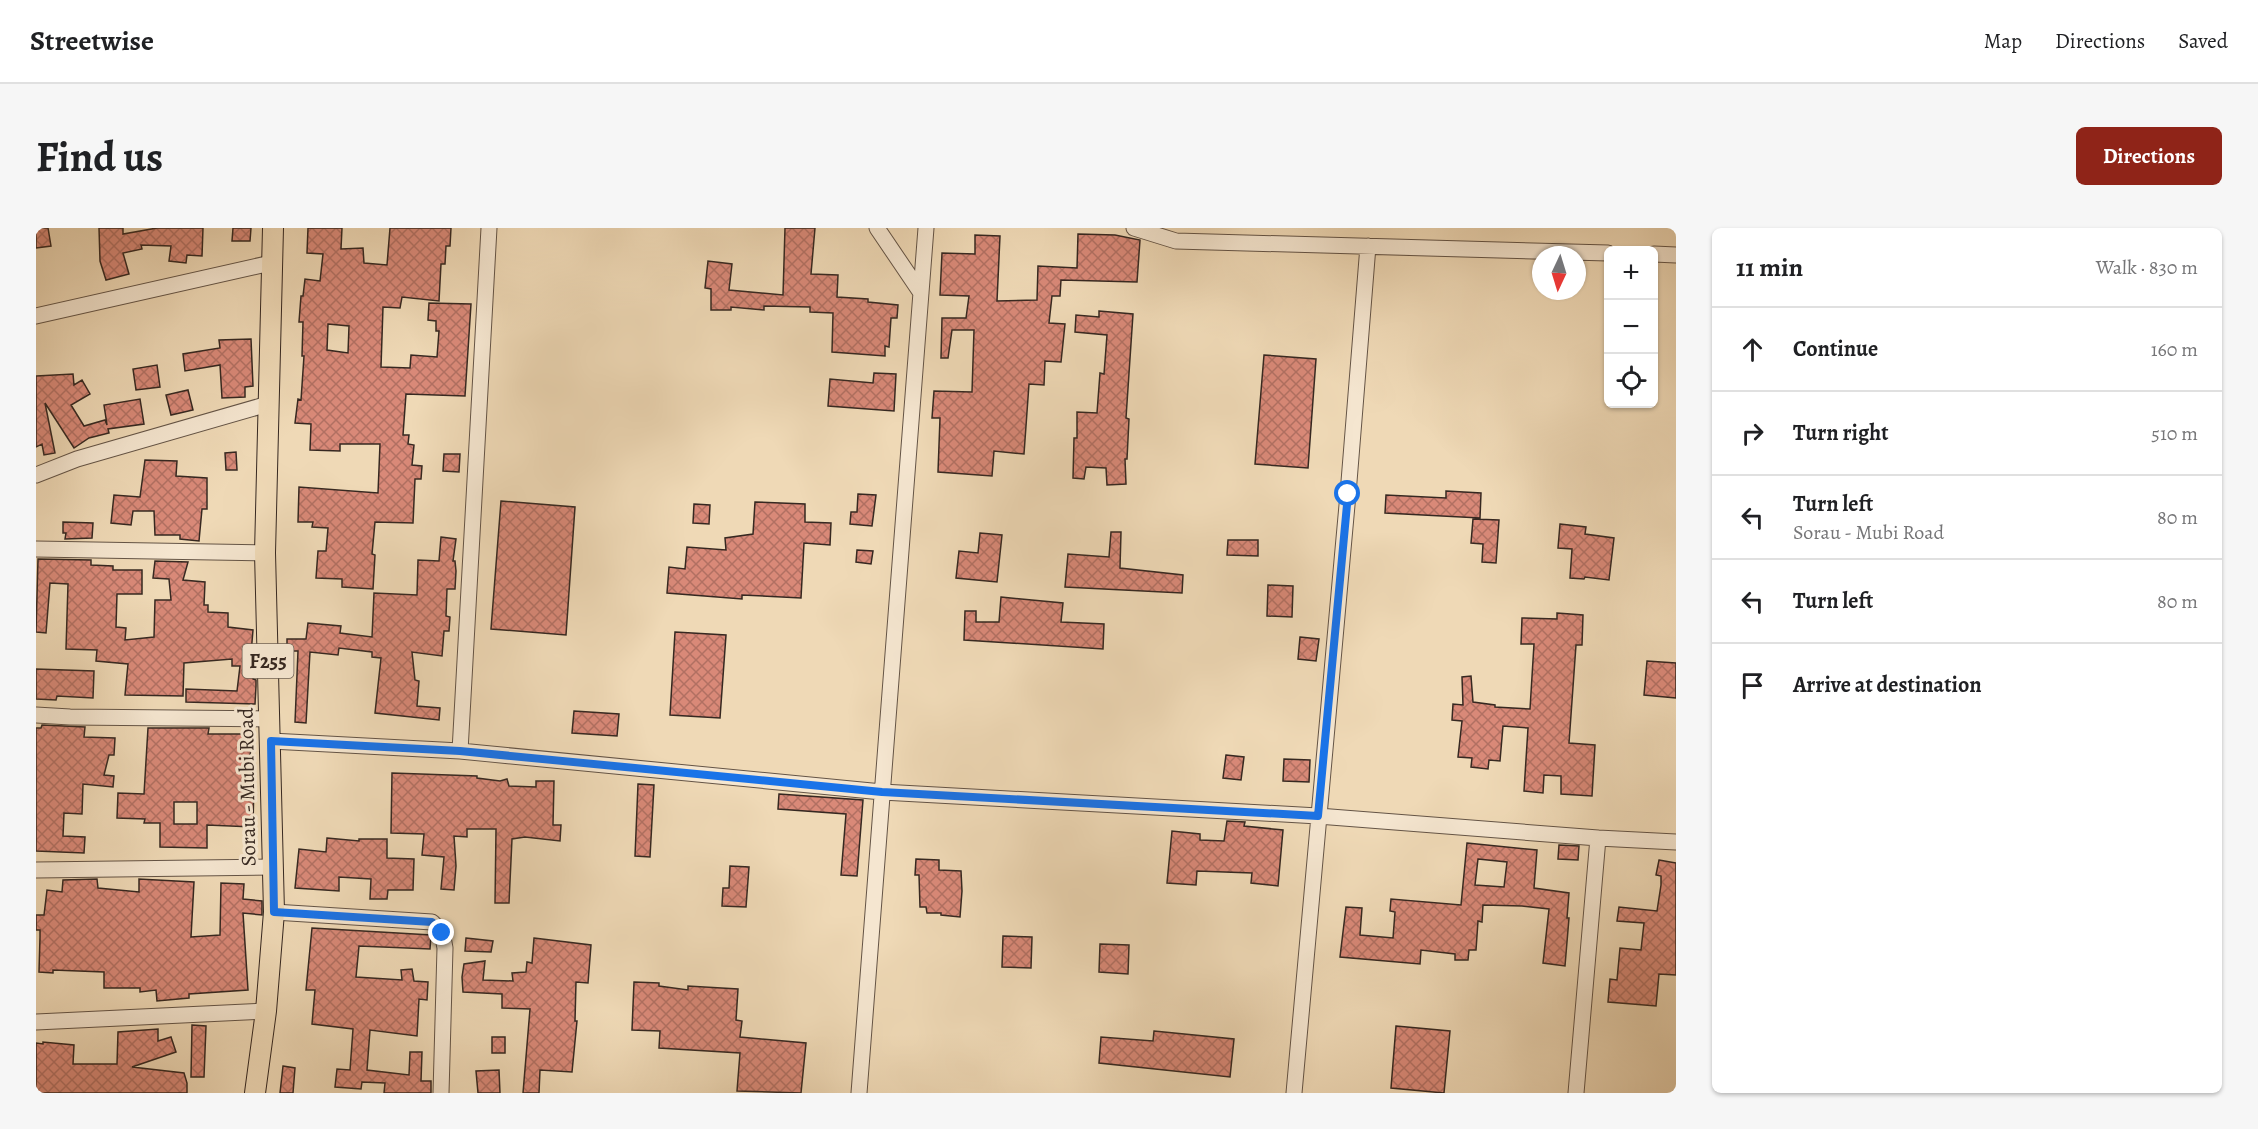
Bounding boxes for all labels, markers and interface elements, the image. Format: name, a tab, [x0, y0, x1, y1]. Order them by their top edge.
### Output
text: Streetwise	[30, 22, 154, 60]
text: Map	[1984, 27, 2022, 55]
text: Directions	[2055, 27, 2145, 55]
text: Saved	[2178, 27, 2228, 55]
button: Directions	[2076, 127, 2222, 185]
text: Find us	[36, 128, 163, 185]
north arrow	[1532, 246, 1586, 300]
map controls	[1604, 246, 1658, 408]
button: +	[1604, 246, 1658, 300]
text: 11 min	[1736, 250, 1803, 285]
text: Walk · 830 m	[2096, 254, 2198, 281]
button: −	[1604, 300, 1658, 354]
icon: ahead	[1736, 333, 1769, 366]
text: Continue	[1793, 334, 1878, 364]
text: 160 m	[2151, 336, 2198, 363]
button: locate	[1604, 354, 1658, 408]
icon: right	[1736, 417, 1769, 450]
text: Turn right	[1793, 418, 1889, 448]
text: 510 m	[2151, 420, 2198, 447]
route start	[1334, 480, 1360, 506]
text: Turn left	[1793, 489, 1873, 519]
icon: left	[1736, 501, 1769, 534]
text: 80 m	[2157, 504, 2198, 531]
text: Sorau - Mubi Road	[1793, 519, 1944, 546]
icon: left	[1736, 585, 1769, 618]
text: Turn left	[1793, 586, 1873, 616]
text: 80 m	[2157, 588, 2198, 615]
road number: F255	[242, 644, 294, 678]
icon: arrive	[1736, 669, 1769, 702]
text: Arrive at destination	[1793, 670, 1982, 700]
street label: Sorau - Mubi Road	[232, 707, 262, 867]
route end	[428, 919, 454, 945]

